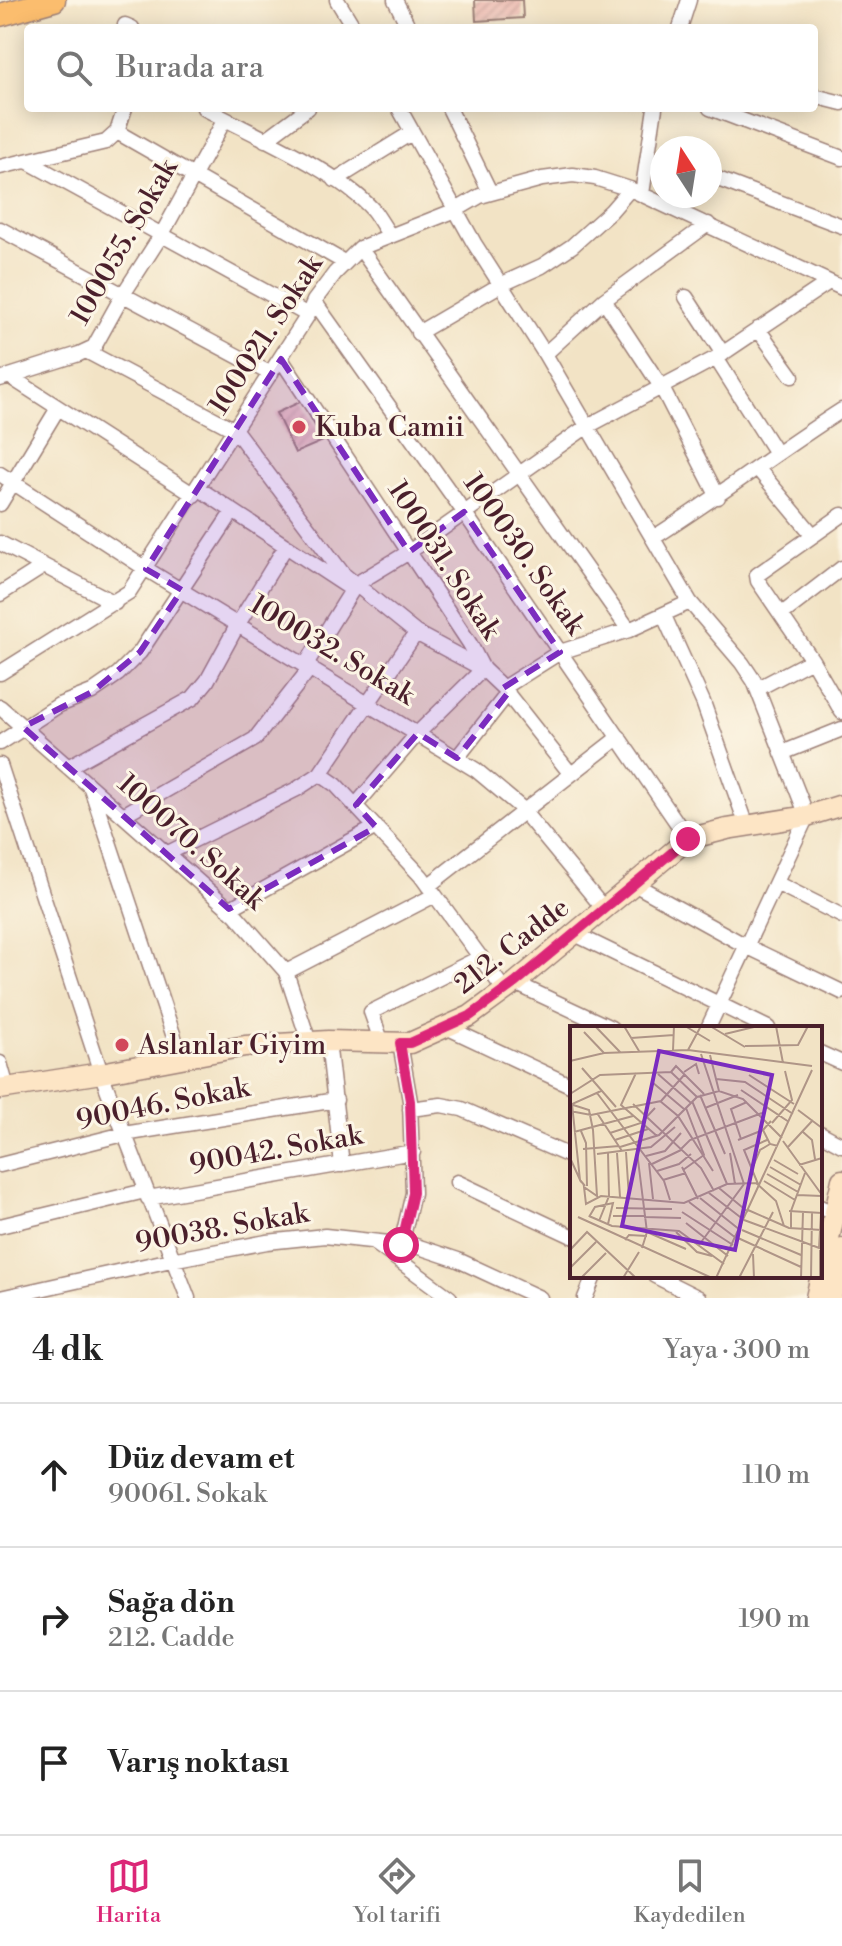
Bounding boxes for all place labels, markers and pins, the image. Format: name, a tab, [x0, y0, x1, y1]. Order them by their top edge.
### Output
place label: Kuba Camii	[315, 410, 464, 445]
marker: Kuba Camii	[290, 418, 308, 436]
place label: Aslanlar Giyim	[137, 1028, 326, 1063]
marker: Aslanlar Giyim	[113, 1036, 131, 1054]

